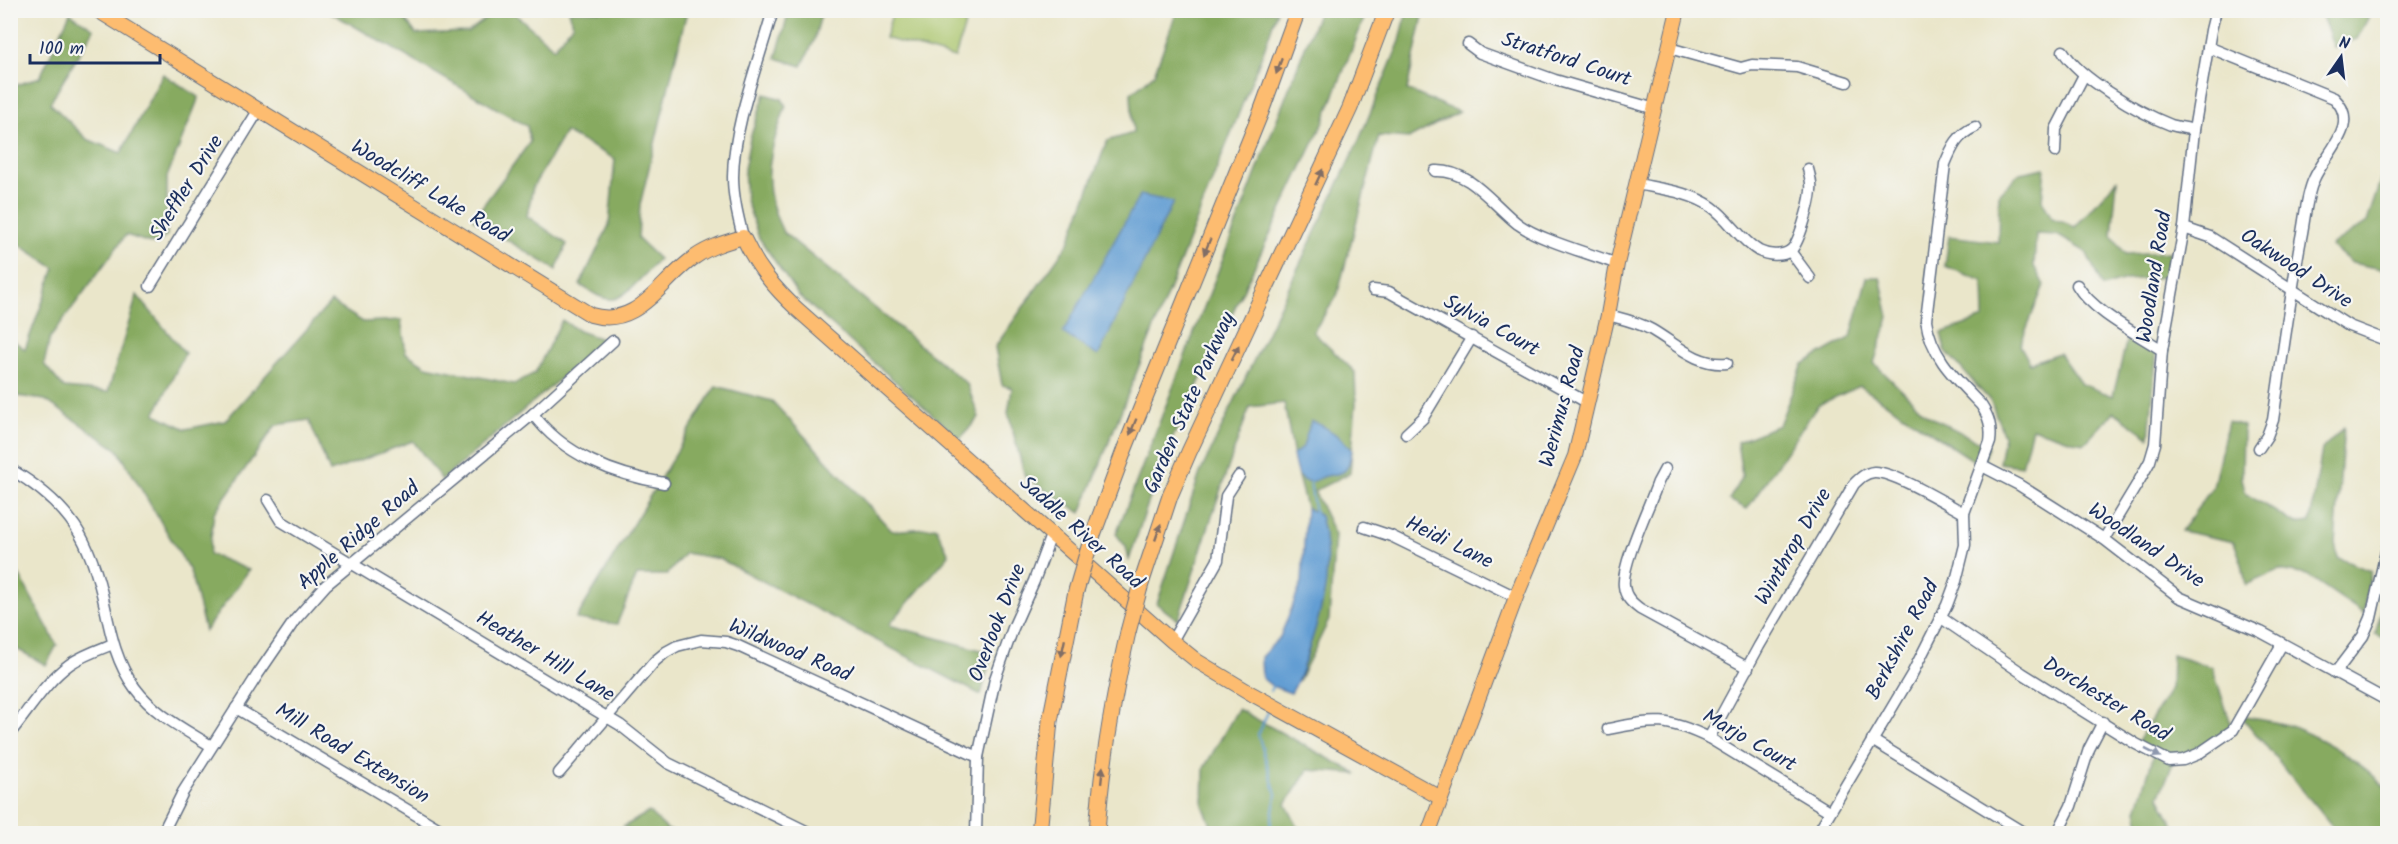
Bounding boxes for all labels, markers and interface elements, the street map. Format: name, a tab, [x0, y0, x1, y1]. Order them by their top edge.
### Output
street label: Stratford Court	[1497, 23, 1636, 97]
scale bar	[30, 27, 160, 65]
north arrow	[2311, 27, 2371, 87]
text: N	[2336, 31, 2352, 57]
text: 100 m	[39, 35, 84, 64]
one-way arrow	[1273, 57, 1283, 75]
street label: Sheffler Drive	[141, 128, 233, 248]
street label: Woodcliff Lake Road	[344, 131, 516, 253]
one-way arrow	[1314, 167, 1324, 185]
street label: Woodland Road	[2128, 208, 2182, 345]
street label: Oakwood Drive	[2233, 220, 2359, 318]
one-way arrow	[1201, 238, 1211, 256]
street label: Sylvia Court	[1437, 286, 1546, 366]
street label: Garden State Parkway	[1135, 307, 1245, 499]
street label: Werimus Road	[1531, 342, 1595, 471]
one-way arrow	[1230, 344, 1240, 361]
one-way arrow	[1128, 419, 1138, 437]
street label: Saddle River Road	[1011, 468, 1151, 598]
street label: Apple Ridge Road	[290, 473, 428, 599]
street label: Winthrop Drive	[1747, 482, 1841, 612]
street label: Woodland Drive	[2081, 495, 2212, 598]
street label: Heidi Lane	[1399, 507, 1499, 579]
one-way arrow	[1153, 522, 1163, 540]
street label: Overlook Drive	[960, 559, 1036, 687]
street label: Berkshire Road	[1858, 574, 1949, 706]
street label: Heather Hill Lane	[469, 602, 621, 712]
street label: Wildwood Road	[723, 610, 857, 692]
one-way arrow	[1058, 638, 1067, 657]
street label: Dorchester Road	[2036, 649, 2177, 752]
street label: Mill Road Extension	[268, 695, 436, 813]
street label: Marjo Court	[1696, 701, 1803, 782]
one-way arrow	[2144, 748, 2161, 757]
one-way arrow	[1097, 766, 1107, 785]

